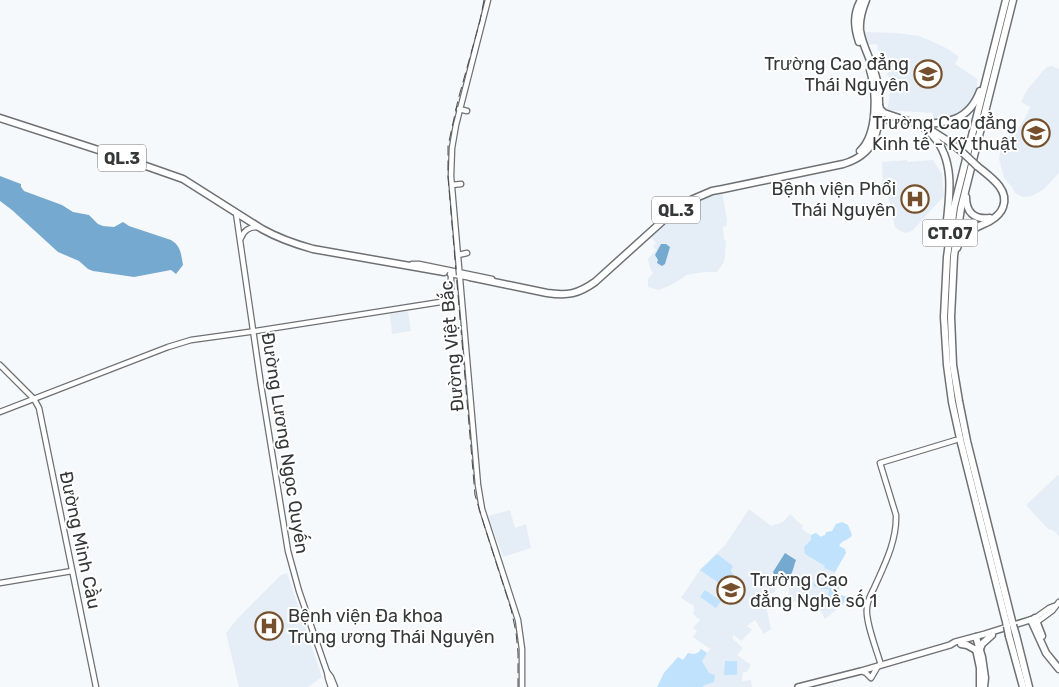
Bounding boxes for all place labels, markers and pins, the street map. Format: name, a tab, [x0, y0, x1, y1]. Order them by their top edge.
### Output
place label: Trường Cao đẳng Thái Nguyên	[764, 53, 909, 96]
school or university icon: Trường Cao đẳng Thái Nguyên	[913, 59, 943, 89]
place label: Trường Cao đẳng Kinh tế - Kỹ thuật	[872, 112, 1017, 155]
school or university icon: Trường Cao đẳng Kinh tế - Kỹ thuật	[1021, 118, 1051, 148]
place label: Bệnh viện Phổi Thái Nguyên	[772, 178, 896, 221]
hospital icon: Bệnh viện Phổi Thái Nguyên	[900, 184, 930, 214]
place label: Trường Cao đẳng Nghề số 1	[750, 569, 877, 612]
school or university icon: Trường Cao đẳng Nghề số 1	[716, 575, 746, 605]
place label: Bệnh viện Đa khoa Trung ương Thái Nguyên	[288, 605, 495, 648]
hospital icon: Bệnh viện Đa khoa Trung ương Thái Nguyên	[254, 611, 284, 641]

